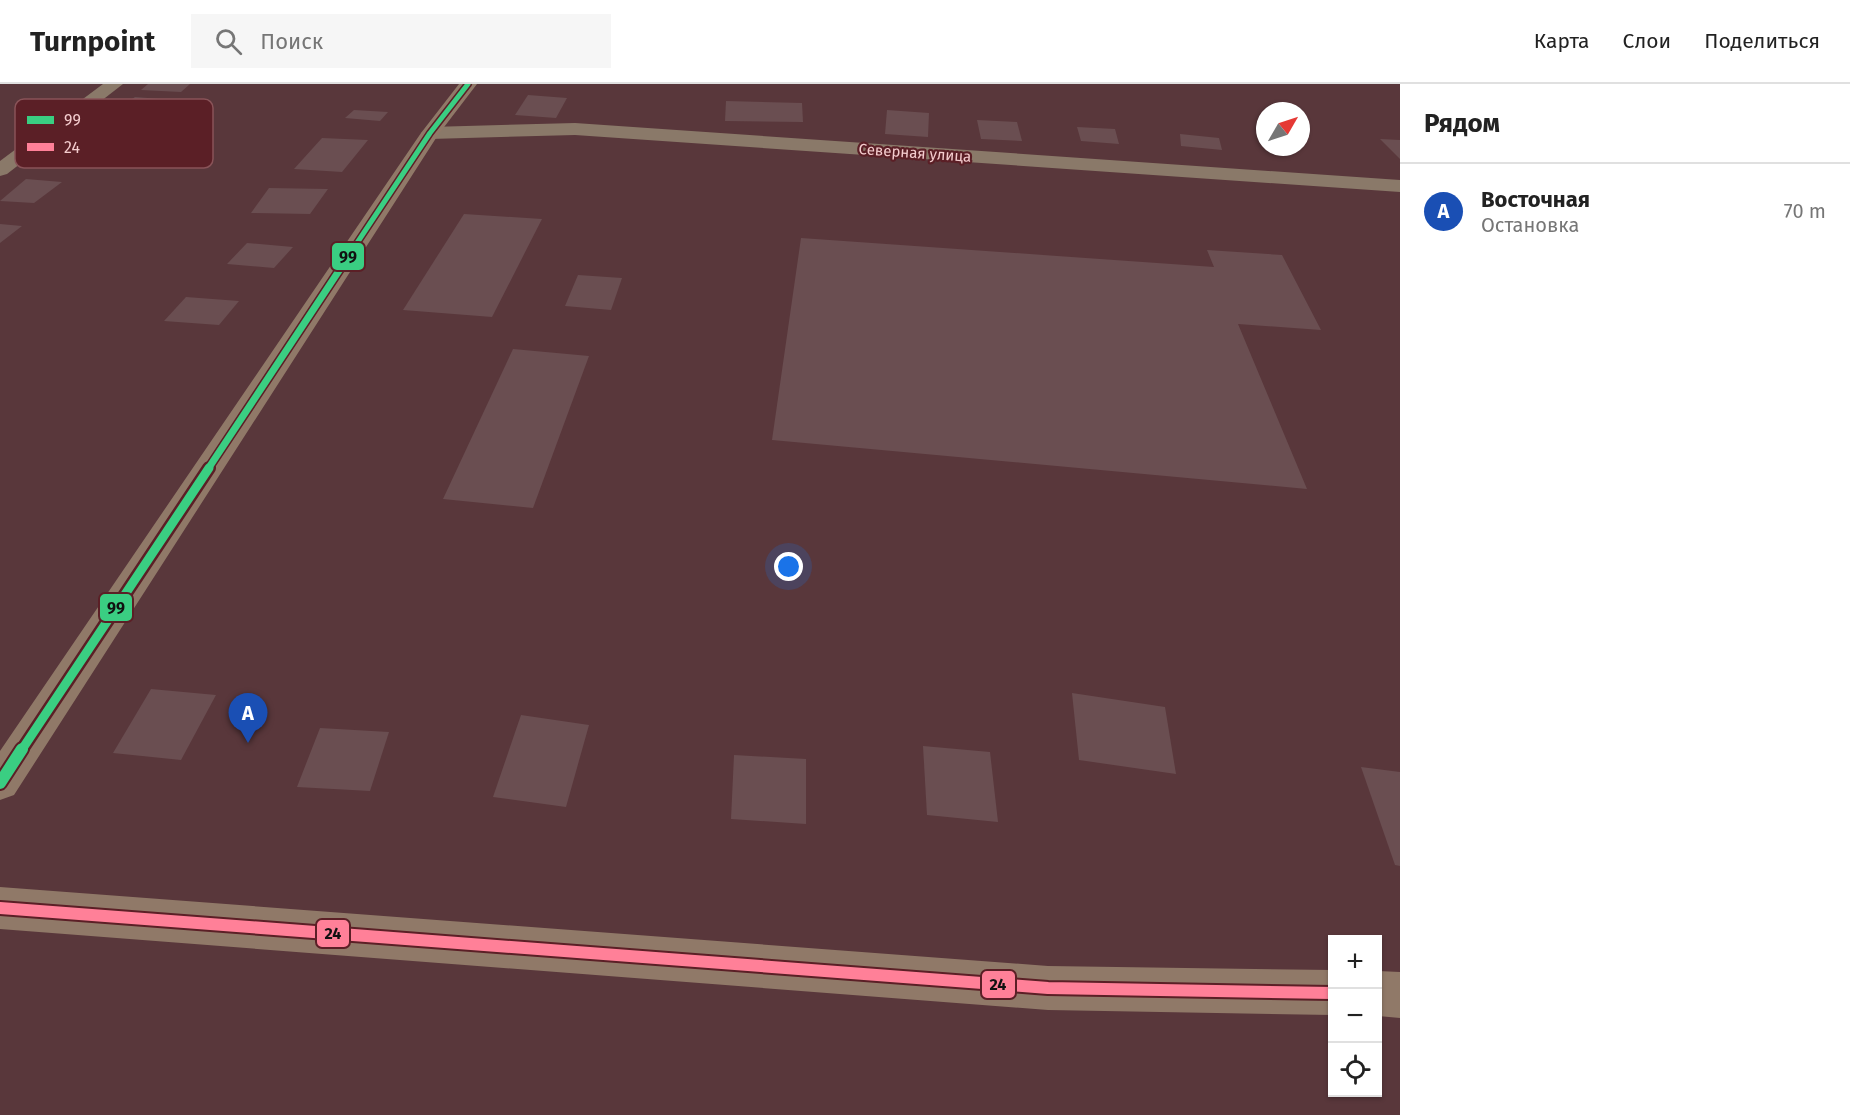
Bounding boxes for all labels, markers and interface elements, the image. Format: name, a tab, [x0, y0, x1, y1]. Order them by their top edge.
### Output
search box	[191, 14, 611, 68]
text: Turnpoint	[30, 25, 155, 58]
icon: search	[212, 25, 245, 58]
text: Поиск	[260, 28, 323, 55]
text: Карта	[1534, 28, 1590, 54]
text: Слои	[1623, 28, 1671, 54]
text: Поделиться	[1704, 28, 1820, 54]
legend	[15, 99, 213, 168]
north arrow	[1256, 102, 1310, 156]
text: Рядом	[1424, 108, 1500, 139]
text: 99	[64, 111, 81, 130]
text: 24	[64, 138, 80, 157]
street label: Северная улица	[858, 140, 972, 166]
text: Восточная	[1481, 186, 1590, 213]
text: A	[1438, 199, 1449, 223]
text: 70 m	[1784, 199, 1826, 223]
text: Остановка	[1481, 213, 1579, 237]
line badge: 99	[331, 242, 365, 271]
text: 99	[339, 247, 357, 266]
your location	[774, 552, 803, 581]
line badge: 99	[99, 593, 133, 622]
text: 99	[107, 598, 125, 617]
pin: A	[228, 694, 268, 743]
line badge: 24	[316, 919, 350, 948]
text: 24	[325, 924, 341, 943]
map controls	[1328, 935, 1382, 1097]
button: +	[1328, 935, 1382, 989]
line badge: 24	[981, 970, 1016, 999]
text: 24	[990, 975, 1006, 994]
button: −	[1328, 989, 1382, 1043]
button: locate	[1328, 1043, 1382, 1097]

